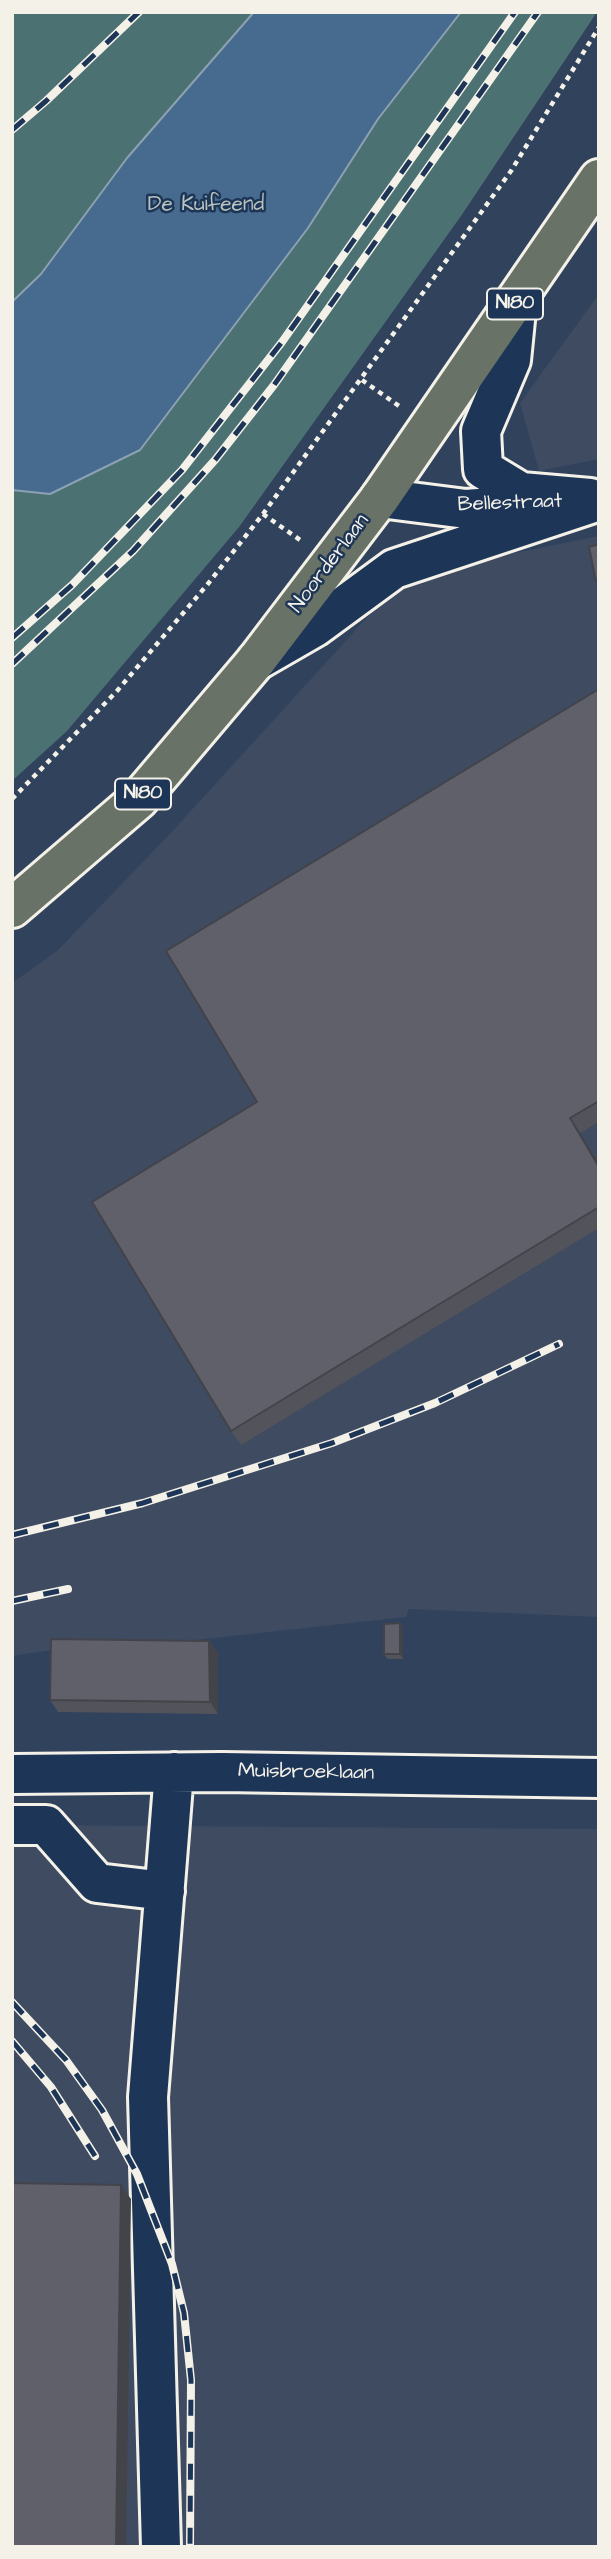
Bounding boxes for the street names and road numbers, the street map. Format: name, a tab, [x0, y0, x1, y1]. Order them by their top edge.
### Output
road number: N180	[487, 288, 543, 320]
street label: Bellestraat	[457, 490, 563, 518]
street label: Noorderlaan	[285, 510, 375, 618]
road number: N180	[115, 778, 171, 810]
street label: Muisbroeklaan	[238, 1759, 374, 1787]

